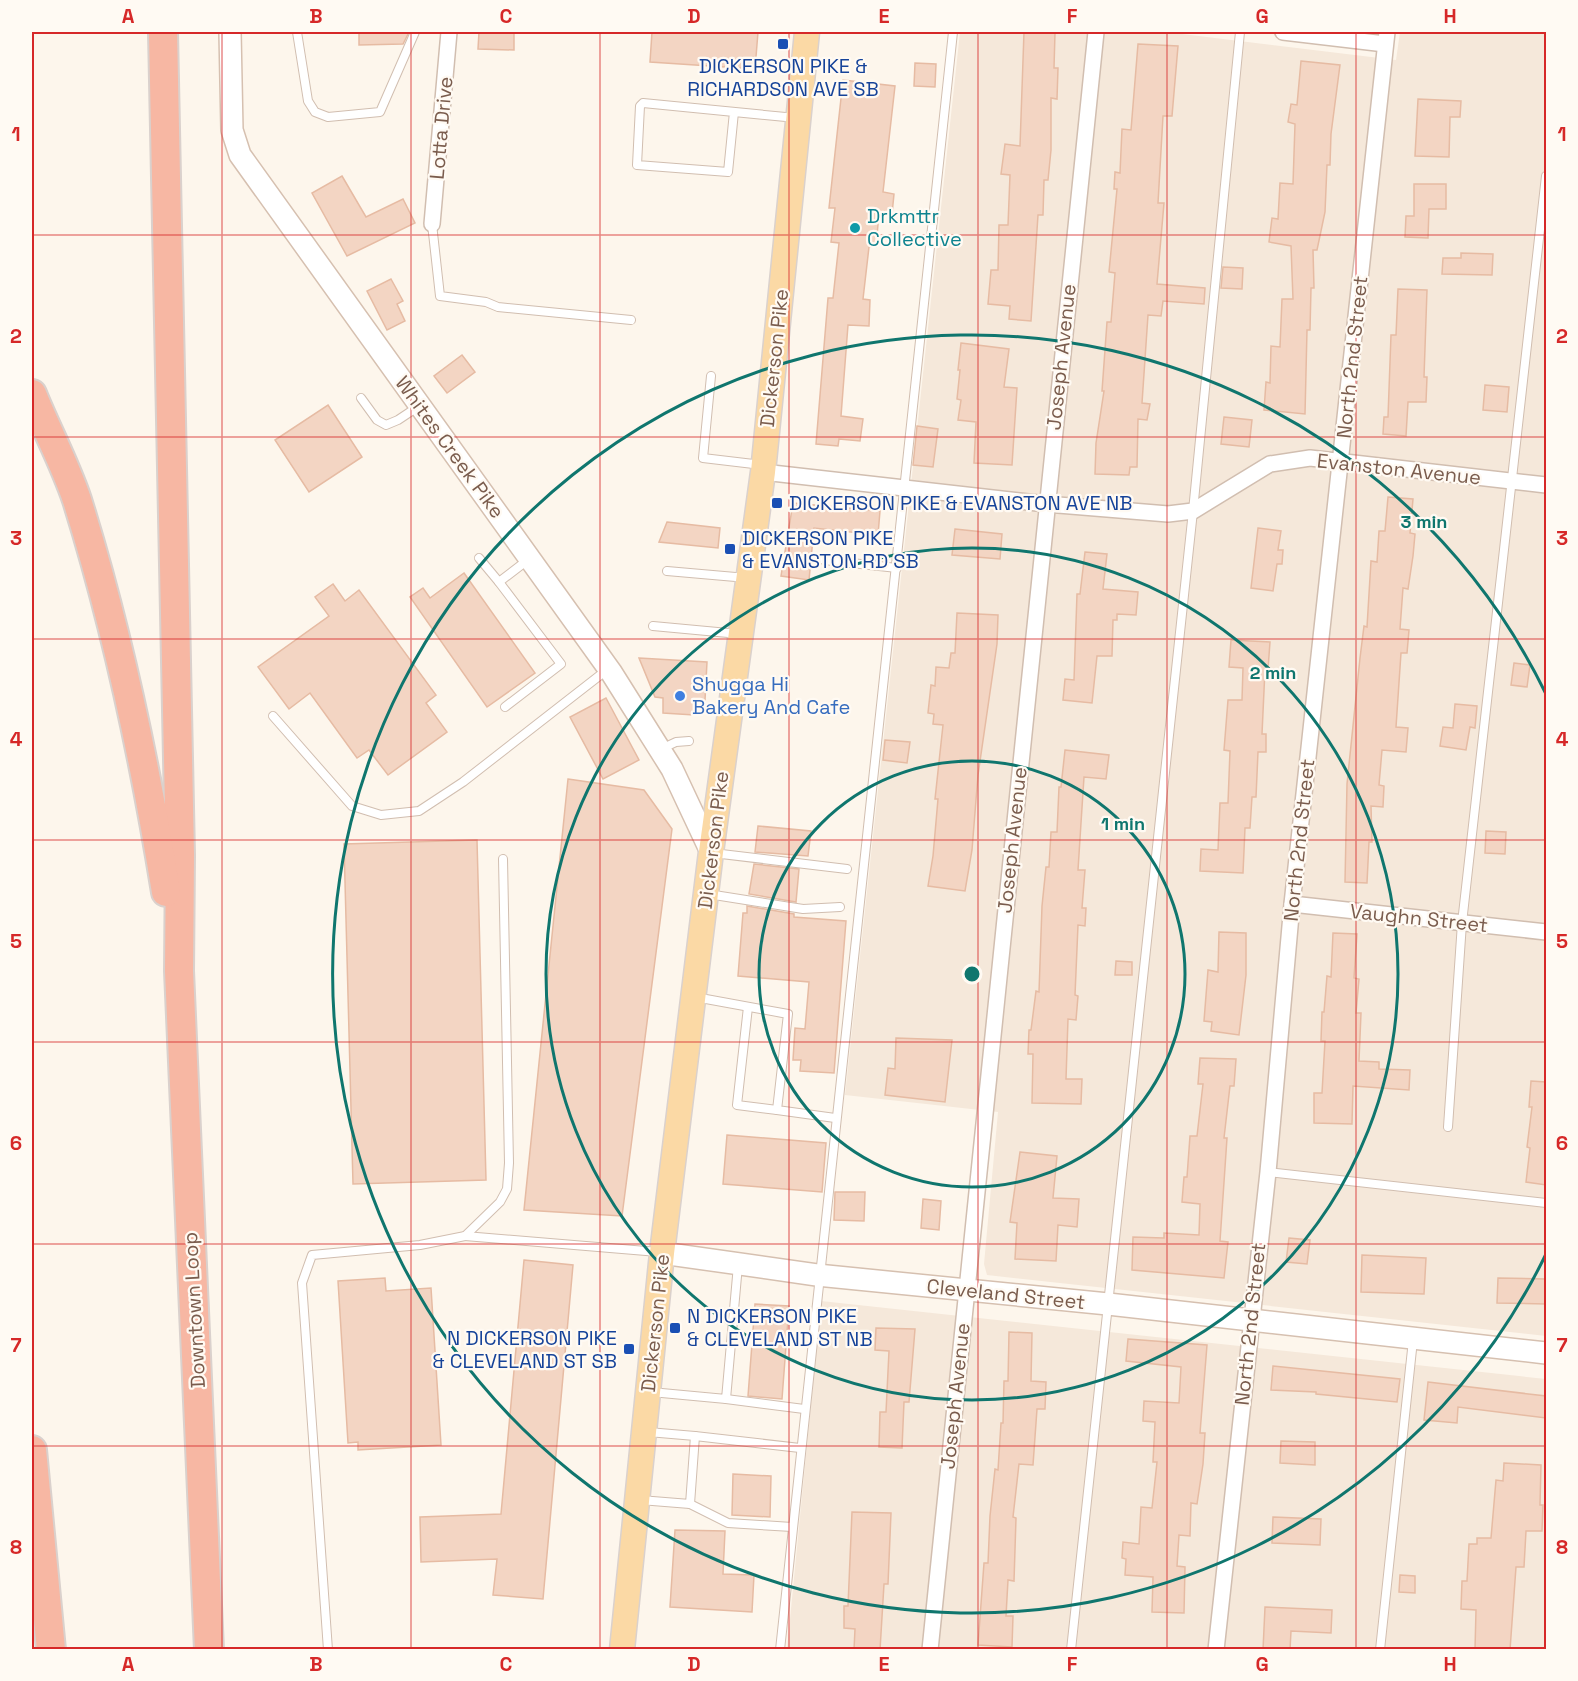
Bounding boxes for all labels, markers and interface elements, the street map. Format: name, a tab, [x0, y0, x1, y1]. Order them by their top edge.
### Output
text: A	[122, 3, 135, 29]
text: B	[309, 3, 323, 29]
text: C	[500, 3, 513, 29]
text: D	[687, 3, 701, 29]
text: E	[878, 3, 890, 29]
text: F	[1067, 3, 1078, 29]
text: G	[1255, 3, 1269, 29]
text: H	[1443, 3, 1457, 29]
marker: DICKERSON PIKE & RICHARDSON AVE SB	[776, 37, 790, 51]
place label: DICKERSON PIKE & RICHARDSON AVE SB	[687, 53, 879, 102]
street label: Lotta Drive	[424, 75, 458, 181]
text: 1	[11, 121, 21, 147]
text: 1	[1557, 121, 1567, 147]
place label: Drkmttr Collective	[867, 203, 962, 252]
marker: Drkmttr Collective	[848, 221, 862, 235]
street label: North 2nd Street	[1331, 274, 1373, 440]
street label: Joseph Avenue	[1040, 283, 1082, 431]
street label: Dickerson Pike	[754, 288, 794, 428]
text: 2	[10, 323, 22, 349]
text: 2	[1556, 323, 1568, 349]
street label: Whites Creek Pike	[390, 371, 510, 523]
street label: Evanston Avenue	[1316, 447, 1482, 491]
place label: DICKERSON PIKE & EVANSTON AVE NB	[789, 490, 1132, 516]
marker: DICKERSON PIKE & EVANSTON AVE NB	[770, 496, 784, 510]
text: 3 min	[1401, 510, 1447, 533]
text: 3	[10, 525, 22, 551]
place label: DICKERSON PIKE & EVANSTON RD SB	[742, 525, 919, 574]
text: 3	[1556, 525, 1568, 551]
marker: DICKERSON PIKE & EVANSTON RD SB	[723, 542, 737, 556]
text: 2 min	[1250, 661, 1296, 684]
place label: Shugga Hi Bakery And Cafe	[692, 671, 850, 720]
marker: Shugga Hi Bakery And Cafe	[673, 689, 687, 703]
text: 4	[10, 726, 23, 752]
text: 4	[1556, 726, 1569, 752]
street label: North 2nd Street	[1278, 757, 1320, 923]
street label: Joseph Avenue	[991, 766, 1033, 914]
street label: Dickerson Pike	[692, 770, 734, 910]
text: 1 min	[1101, 812, 1145, 835]
street label: Vaughn Street	[1349, 898, 1489, 938]
text: 5	[10, 928, 22, 954]
text: 5	[1556, 928, 1568, 954]
centre of rings	[962, 964, 982, 984]
text: 6	[10, 1130, 22, 1156]
text: 6	[1556, 1130, 1568, 1156]
street label: Downtown Loop	[177, 1231, 211, 1389]
street label: North 2nd Street	[1229, 1241, 1271, 1407]
street label: Dickerson Pike	[635, 1253, 675, 1393]
street label: Cleveland Street	[925, 1273, 1087, 1315]
place label: N DICKERSON PIKE & CLEVELAND ST NB	[687, 1303, 873, 1352]
marker: N DICKERSON PIKE & CLEVELAND ST NB	[668, 1321, 682, 1335]
street label: Joseph Avenue	[934, 1322, 976, 1470]
place label: N DICKERSON PIKE & CLEVELAND ST SB	[432, 1325, 617, 1374]
text: 7	[10, 1332, 22, 1358]
text: 7	[1556, 1332, 1568, 1358]
marker: N DICKERSON PIKE & CLEVELAND ST SB	[622, 1342, 636, 1356]
text: 8	[10, 1534, 22, 1560]
text: 8	[1556, 1534, 1568, 1560]
text: A	[122, 1651, 135, 1677]
text: B	[309, 1651, 323, 1677]
text: C	[500, 1651, 513, 1677]
text: D	[687, 1651, 701, 1677]
text: E	[878, 1651, 890, 1677]
text: F	[1067, 1651, 1078, 1677]
text: G	[1255, 1651, 1269, 1677]
text: H	[1443, 1651, 1457, 1677]

